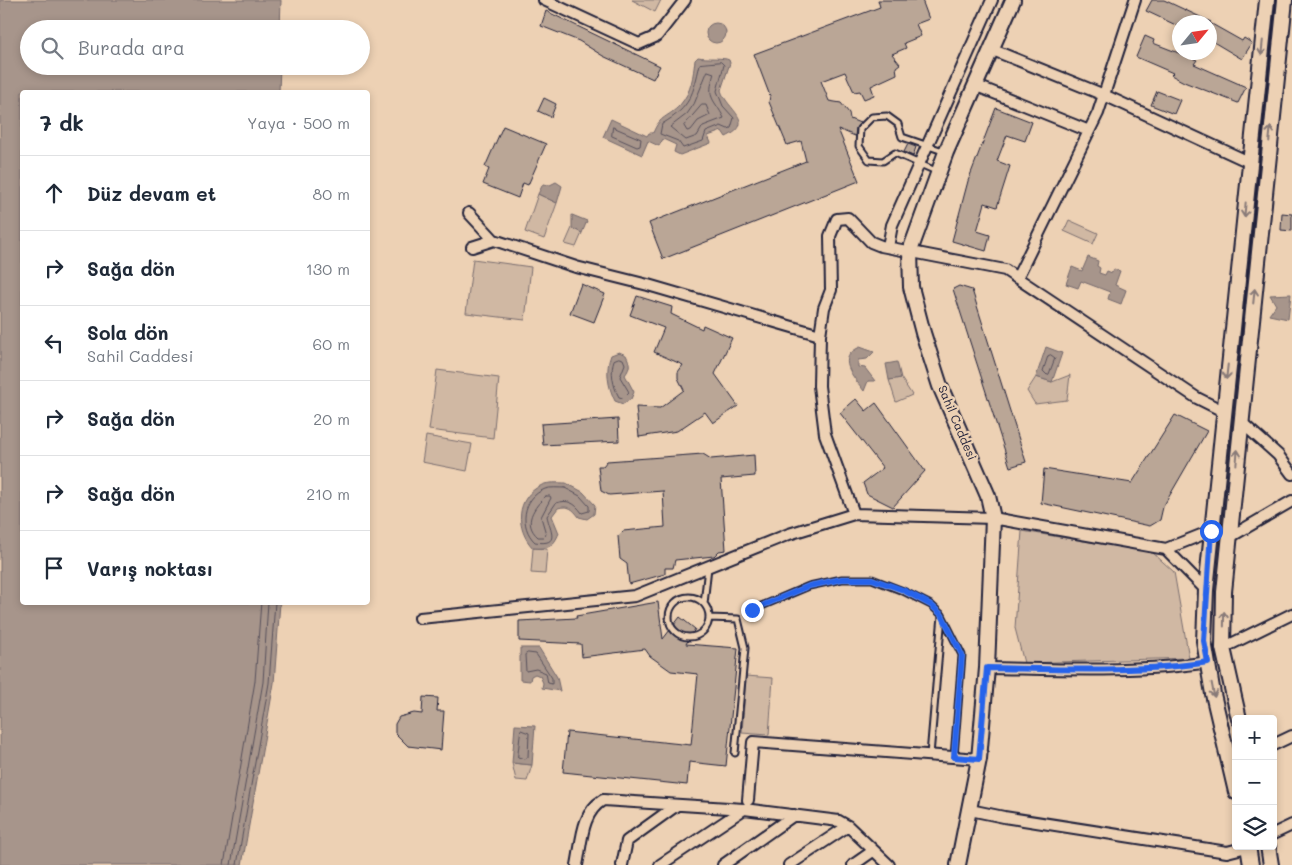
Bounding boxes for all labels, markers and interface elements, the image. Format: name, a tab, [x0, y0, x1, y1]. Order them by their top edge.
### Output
north arrow	[1172, 15, 1217, 60]
search box	[20, 20, 370, 75]
icon: search	[38, 34, 66, 62]
text: Burada ara	[78, 35, 185, 60]
one-way arrow	[1257, 40, 1267, 56]
text: 7 dk	[40, 109, 84, 136]
text: Yaya · 500 m	[247, 112, 350, 133]
one-way arrow	[1265, 126, 1275, 142]
icon: ahead	[40, 179, 68, 207]
text: Düz devam et	[87, 181, 216, 206]
text: 80 m	[313, 183, 350, 204]
one-way arrow	[1240, 202, 1249, 218]
icon: right	[40, 254, 68, 282]
text: Sağa dön	[87, 256, 175, 281]
text: 130 m	[306, 258, 350, 279]
one-way arrow	[1249, 288, 1258, 304]
text: Sola dön	[87, 320, 169, 345]
icon: left	[40, 329, 68, 357]
text: 60 m	[313, 333, 350, 354]
text: Sahil Caddesi	[87, 345, 193, 366]
one-way arrow	[1223, 363, 1232, 379]
street label: Sahil Caddesi	[935, 383, 981, 462]
icon: right	[40, 404, 68, 432]
text: Sağa dön	[87, 406, 175, 431]
text: 20 m	[313, 408, 350, 429]
one-way arrow	[1232, 450, 1242, 466]
icon: right	[40, 479, 68, 507]
text: Sağa dön	[87, 481, 175, 506]
text: 210 m	[306, 483, 350, 504]
route start	[1200, 520, 1223, 543]
icon: arrive	[40, 554, 68, 582]
text: Varış noktası	[87, 556, 213, 581]
route end	[741, 599, 764, 622]
one-way arrow	[1219, 612, 1229, 628]
one-way arrow	[1208, 681, 1218, 697]
map controls	[1232, 715, 1277, 850]
button: +	[1232, 715, 1277, 760]
button: −	[1232, 760, 1277, 805]
button: layers	[1232, 805, 1277, 850]

